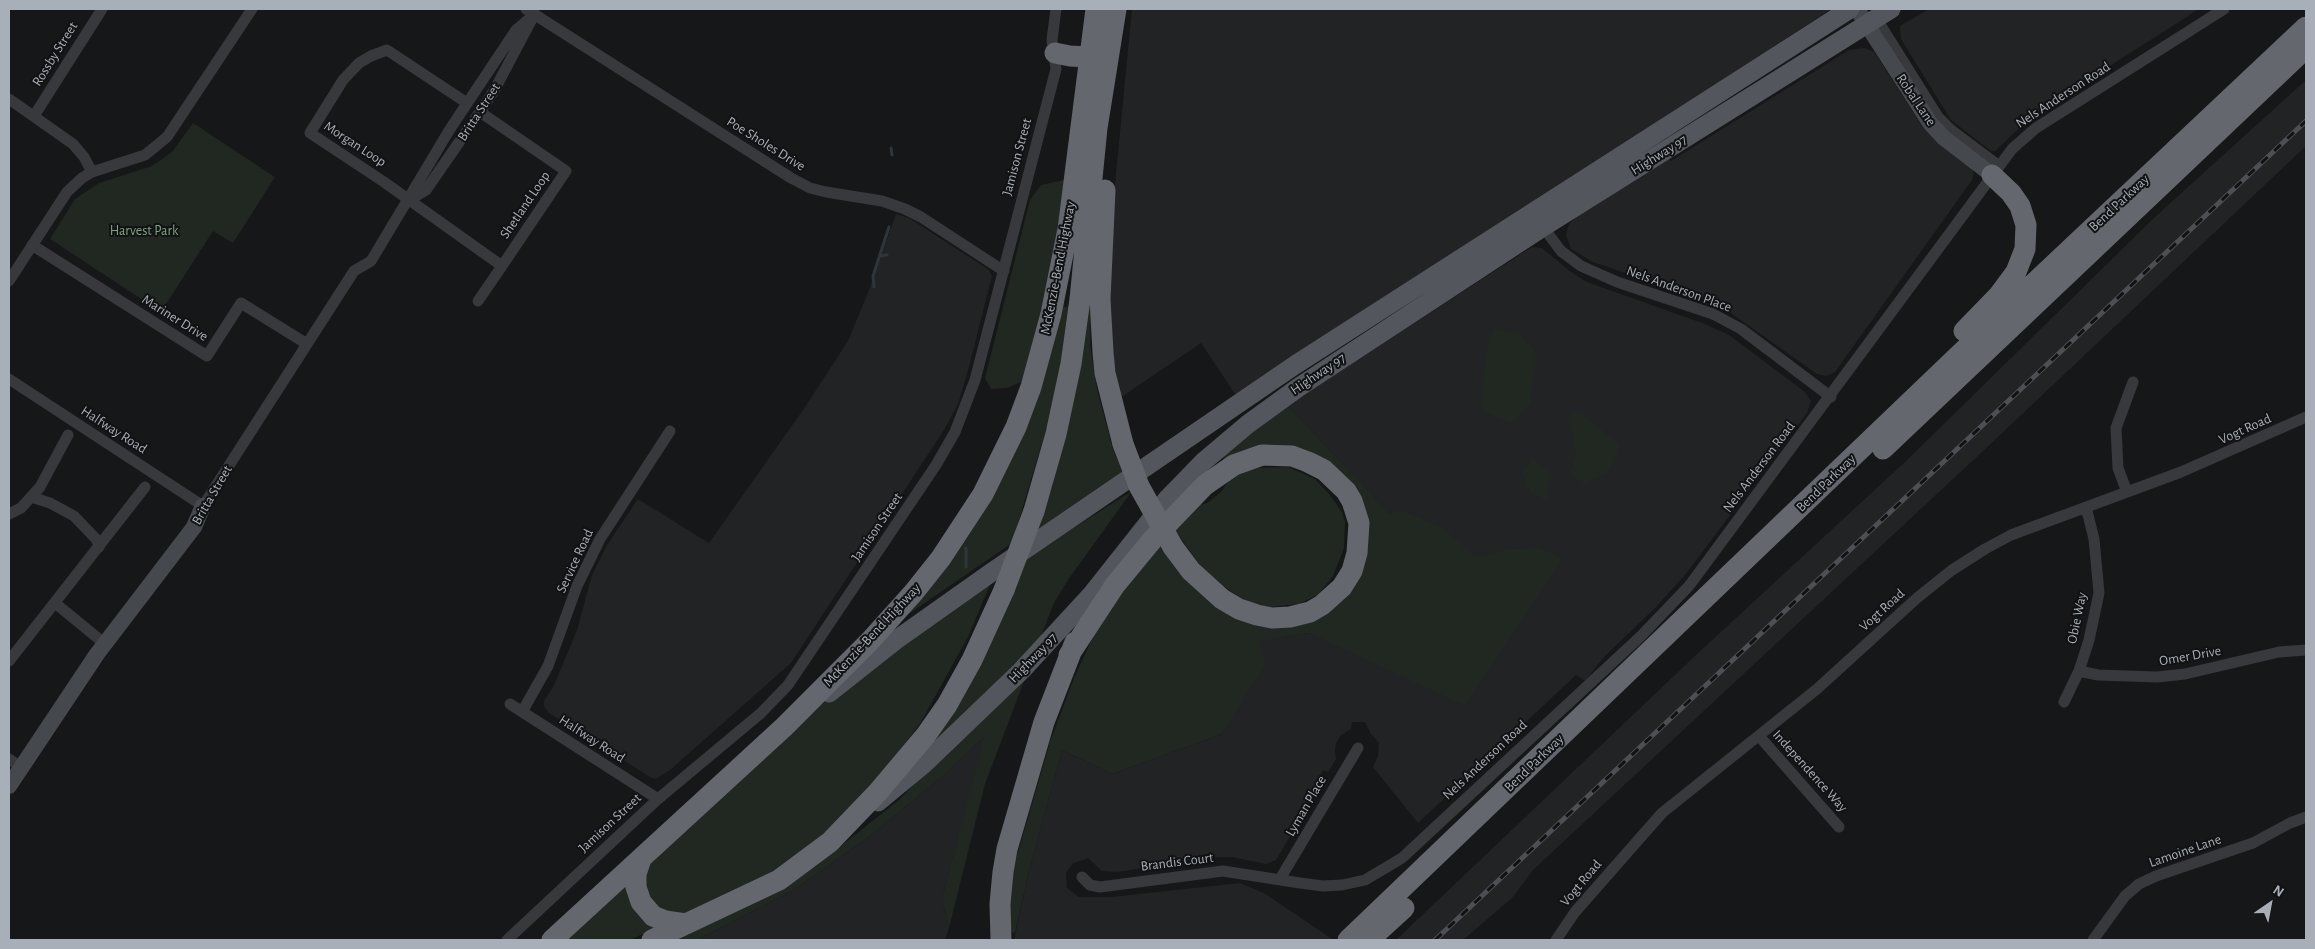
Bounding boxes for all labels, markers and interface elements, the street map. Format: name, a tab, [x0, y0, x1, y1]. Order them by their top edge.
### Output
street label: Rossby Street	[29, 19, 81, 89]
street label: Nels Anderson Road	[2013, 58, 2113, 132]
street label: Robal Lane	[1892, 71, 1940, 129]
street label: Britta Street	[454, 80, 504, 144]
street label: Poe Sholes Drive	[724, 113, 808, 175]
street label: Jamison Street	[999, 116, 1035, 198]
street label: Morgan Loop	[321, 118, 389, 170]
street label: Highway 97	[1628, 131, 1690, 179]
street label: Shetland Loop	[496, 168, 554, 242]
street label: Bend Parkway	[2085, 171, 2153, 235]
street label: McKenzie-Bend Highway	[1037, 200, 1079, 336]
park label: Harvest Park	[110, 223, 178, 239]
street label: Nels Anderson Place	[1624, 262, 1734, 316]
street label: Mariner Drive	[139, 291, 211, 345]
street label: Highway 97	[1287, 349, 1349, 399]
street label: Halfway Road	[78, 402, 150, 458]
street label: Vogt Road	[2216, 410, 2274, 448]
street label: Nels Anderson Road	[1719, 418, 1799, 516]
street label: Bend Parkway	[1793, 450, 1859, 516]
street label: Britta Street	[188, 462, 236, 528]
street label: Jamison Street	[848, 489, 906, 565]
street label: Service Road	[553, 526, 597, 596]
street label: McKenzie-Bend Highway	[820, 580, 924, 690]
street label: Vogt Road	[1856, 585, 1908, 635]
street label: Obie Way	[2063, 591, 2091, 645]
street label: Highway 97	[1005, 630, 1061, 686]
street label: Omer Drive	[2158, 642, 2222, 670]
street label: Halfway Road	[556, 711, 628, 767]
street label: Nels Anderson Road	[1439, 717, 1531, 803]
street label: Independence Way	[1769, 727, 1851, 815]
street label: Bend Parkway	[1501, 730, 1567, 796]
street label: Lyman Place	[1282, 773, 1330, 839]
street label: Jamison Street	[575, 790, 645, 856]
street label: Lamoine Lane	[2147, 831, 2223, 871]
street label: Brandis Court	[1140, 849, 1214, 875]
street label: Vogt Road	[1557, 856, 1605, 910]
north arrow	[2245, 879, 2295, 929]
text: N	[2270, 883, 2286, 900]

